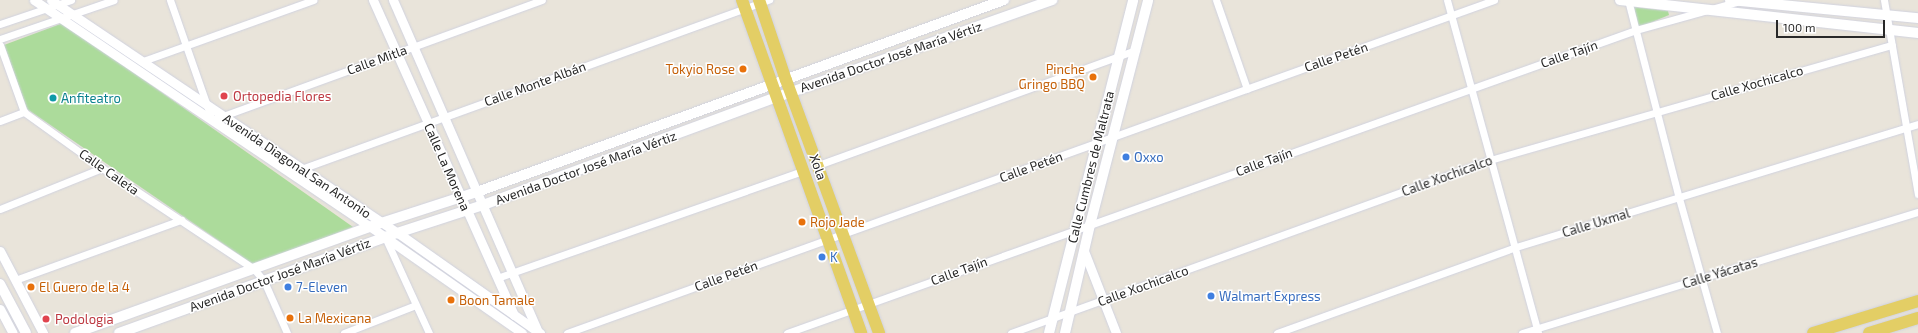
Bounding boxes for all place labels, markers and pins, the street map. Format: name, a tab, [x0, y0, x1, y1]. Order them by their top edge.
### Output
place label: Tokyio Rose	[666, 61, 735, 77]
place label: Pinche Gringo BBQ	[1019, 62, 1085, 93]
marker: Tokyio Rose	[738, 64, 748, 74]
marker: Pinche Gringo BBQ	[1088, 72, 1098, 82]
place label: Ortopedia Flores	[233, 88, 331, 104]
place label: Anfiteatro	[61, 90, 121, 106]
marker: Ortopedia Flores	[218, 90, 230, 102]
marker: Anfiteatro	[48, 93, 58, 103]
place label: Oxxo	[1134, 149, 1164, 165]
marker: Oxxo	[1121, 152, 1131, 162]
place label: Rojo Jade	[810, 214, 865, 230]
marker: Rojo Jade	[797, 217, 807, 227]
place label: K	[830, 249, 838, 265]
marker: K	[817, 252, 827, 262]
place label: El Guero de la 4	[39, 279, 130, 295]
place label: 7-Eleven	[296, 279, 348, 295]
marker: El Guero de la 4	[26, 282, 36, 292]
marker: 7-Eleven	[283, 282, 293, 292]
place label: Walmart Express	[1219, 288, 1321, 304]
marker: Walmart Express	[1206, 291, 1216, 301]
place label: Boon Tamale	[459, 292, 535, 308]
marker: Boon Tamale	[446, 295, 456, 305]
place label: La Mexicana	[298, 310, 371, 326]
place label: Podologia	[55, 311, 114, 327]
marker: Podologia	[40, 313, 52, 325]
marker: La Mexicana	[285, 313, 295, 323]

